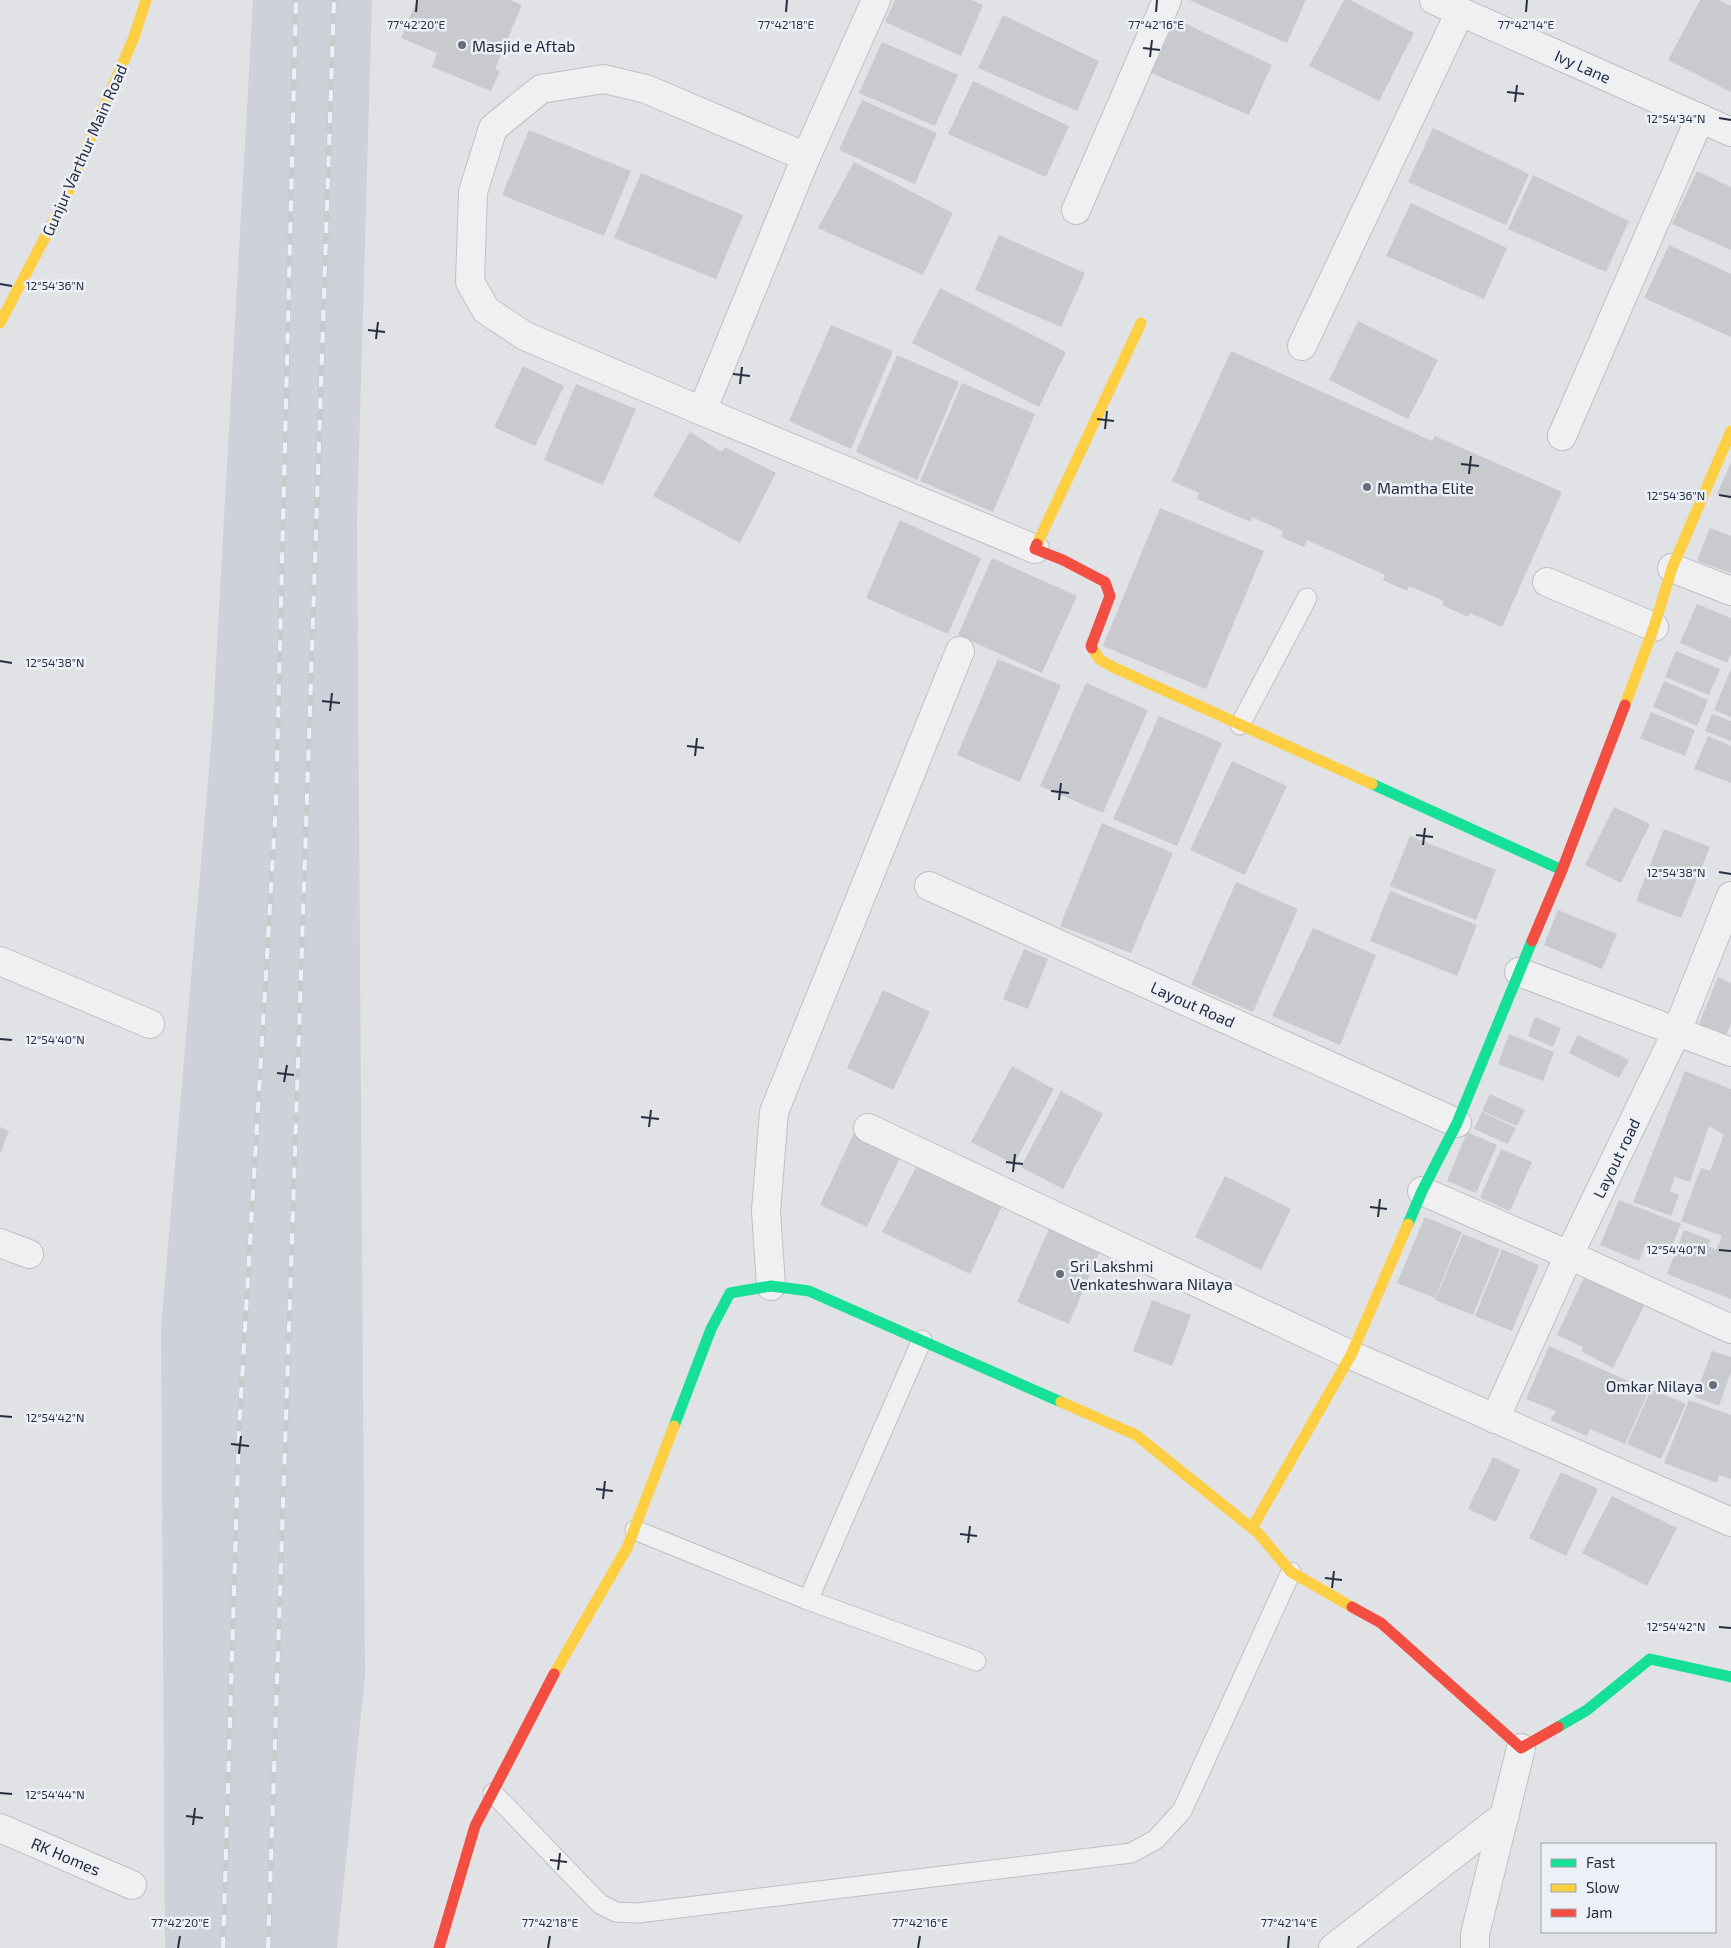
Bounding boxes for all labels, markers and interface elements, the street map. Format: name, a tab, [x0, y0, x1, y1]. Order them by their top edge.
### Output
text: 77°42'20"E	[387, 17, 445, 31]
text: 77°42'18"E	[758, 17, 814, 31]
text: 77°42'16"E	[1128, 17, 1184, 31]
text: 77°42'14"E	[1498, 17, 1554, 31]
place label: Masjid e Aftab	[472, 36, 575, 56]
marker: Masjid e Aftab	[456, 39, 468, 51]
street label: Ivy Lane	[1552, 45, 1614, 87]
street label: Gunjur Varthur Main Road	[37, 61, 131, 239]
text: 12°54'34"N	[1647, 111, 1705, 125]
text: 12°54'36"N	[26, 278, 84, 292]
place label: Mamtha Elite	[1377, 478, 1474, 497]
marker: Mamtha Elite	[1361, 481, 1373, 493]
text: 12°54'36"N	[1647, 488, 1705, 502]
text: 12°54'38"N	[26, 655, 84, 669]
text: 12°54'38"N	[1647, 865, 1705, 879]
street label: Layout Road	[1148, 977, 1238, 1031]
text: 12°54'40"N	[25, 1032, 85, 1046]
street label: Layout road	[1589, 1115, 1643, 1201]
text: 12°54'40"N	[1646, 1242, 1706, 1256]
place label: Sri Lakshmi Venkateshwara Nilaya	[1070, 1256, 1233, 1293]
marker: Sri Lakshmi Venkateshwara Nilaya	[1054, 1268, 1066, 1280]
place label: Omkar Nilaya	[1606, 1376, 1703, 1395]
marker: Omkar Nilaya	[1707, 1379, 1719, 1391]
text: 12°54'42"N	[26, 1410, 84, 1424]
text: 12°54'42"N	[1647, 1619, 1705, 1633]
text: 12°54'44"N	[25, 1787, 85, 1801]
street label: RK Homes	[29, 1833, 103, 1879]
legend	[1541, 1843, 1716, 1933]
text: Fast	[1586, 1853, 1616, 1871]
text: Slow	[1586, 1878, 1620, 1896]
text: Jam	[1586, 1903, 1612, 1921]
text: 77°42'20"E	[151, 1915, 209, 1929]
text: 77°42'18"E	[522, 1915, 578, 1929]
text: 77°42'16"E	[892, 1915, 948, 1929]
text: 77°42'14"E	[1261, 1915, 1317, 1929]

